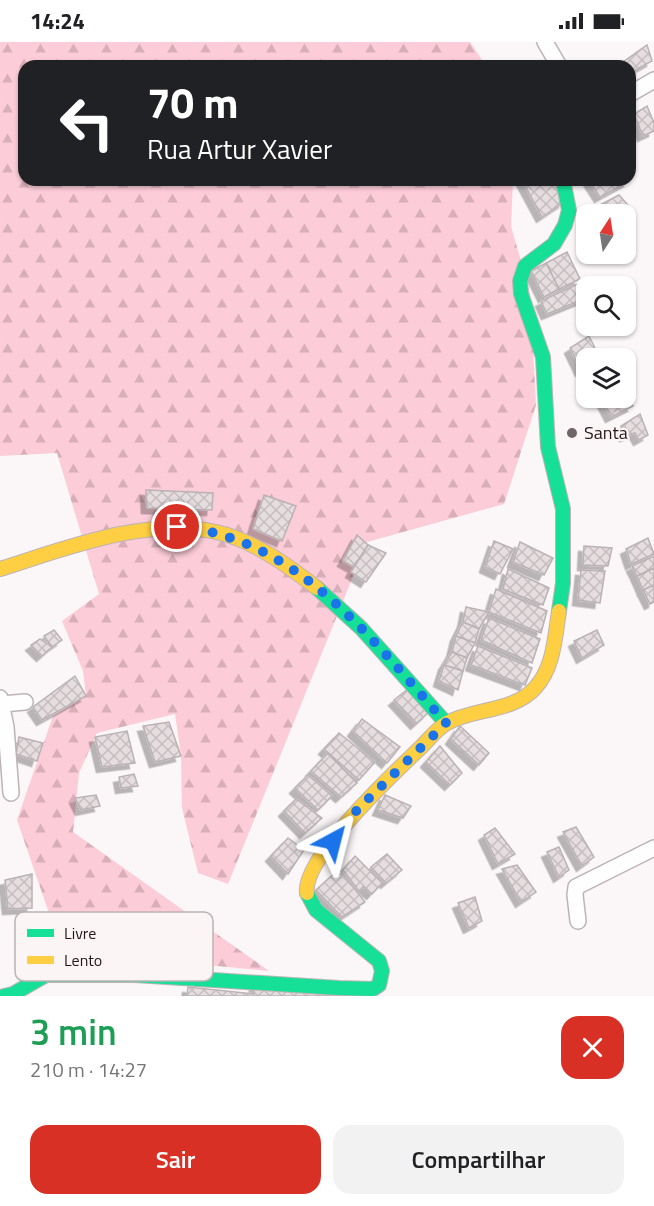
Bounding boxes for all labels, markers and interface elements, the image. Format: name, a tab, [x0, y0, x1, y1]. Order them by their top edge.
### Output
text: 14:24	[30, 4, 85, 38]
text: 70 m	[147, 70, 239, 134]
icon: left	[48, 84, 126, 162]
text: Rua Artur Xavier	[147, 128, 332, 169]
north arrow	[576, 204, 636, 264]
map controls	[576, 204, 636, 408]
button: search	[576, 276, 636, 336]
button: layers	[576, 348, 636, 408]
place label: Santa	[584, 419, 628, 446]
marker: Santa	[565, 426, 579, 440]
pin	[151, 501, 202, 552]
icon: arrive	[160, 510, 193, 543]
position arrow	[301, 809, 365, 873]
legend	[15, 912, 213, 981]
text: Livre	[64, 921, 96, 945]
text: Lento	[64, 948, 102, 972]
text: 3 min	[30, 1004, 117, 1059]
button: close	[561, 1016, 624, 1079]
text: 210 m · 14:27	[30, 1054, 147, 1085]
button: Sair	[30, 1125, 321, 1194]
button: Compartilhar	[333, 1125, 624, 1194]

